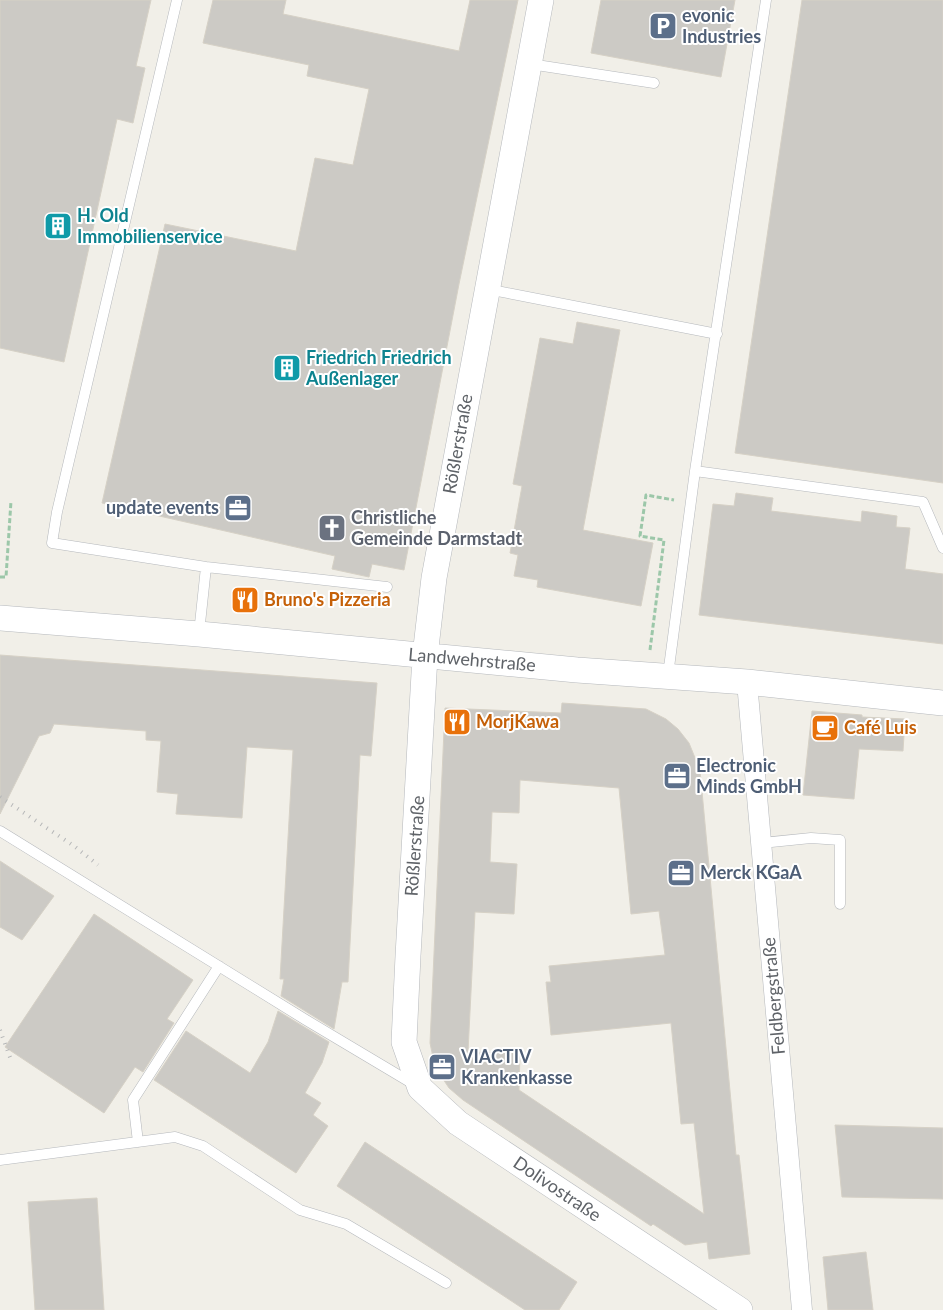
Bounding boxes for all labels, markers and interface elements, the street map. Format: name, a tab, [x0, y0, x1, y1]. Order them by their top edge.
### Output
place label: evonic Industries	[682, 4, 761, 47]
parking icon: evonic Industries	[648, 11, 678, 41]
place label: H. Old Immobilienservice	[77, 204, 223, 247]
building icon: H. Old Immobilienservice	[43, 211, 73, 241]
place label: Friedrich Friedrich Außenlager	[305, 346, 452, 389]
building icon: Friedrich Friedrich Außenlager	[272, 353, 302, 383]
street label: Rößlerstraße	[437, 392, 477, 496]
office icon: update events	[223, 493, 253, 523]
place label: update events	[106, 496, 219, 518]
place label: Christliche Gemeinde Darmstadt	[351, 506, 523, 549]
church icon: Christliche Gemeinde Darmstadt	[317, 513, 347, 543]
restaurant icon: Bruno's Pizzeria	[230, 585, 260, 615]
place label: Bruno's Pizzeria	[264, 588, 391, 610]
street label: Landwehrstraße	[407, 642, 537, 676]
restaurant icon: MorjKawa	[442, 707, 472, 737]
place label: MorjKawa	[476, 710, 559, 732]
cafe icon: Café Luis	[810, 713, 840, 743]
place label: Café Luis	[844, 716, 917, 738]
place label: Electronic Minds GmbH	[696, 754, 802, 797]
office icon: Electronic Minds GmbH	[662, 761, 692, 791]
street label: Rößlerstraße	[400, 795, 429, 897]
office icon: Merck KGaA	[666, 858, 696, 888]
place label: Merck KGaA	[700, 861, 802, 883]
street label: Feldbergstraße	[757, 936, 789, 1056]
place label: VIACTIV Krankenkasse	[460, 1045, 573, 1088]
office icon: VIACTIV Krankenkasse	[427, 1052, 457, 1082]
street label: Dolivostraße	[509, 1151, 606, 1226]

